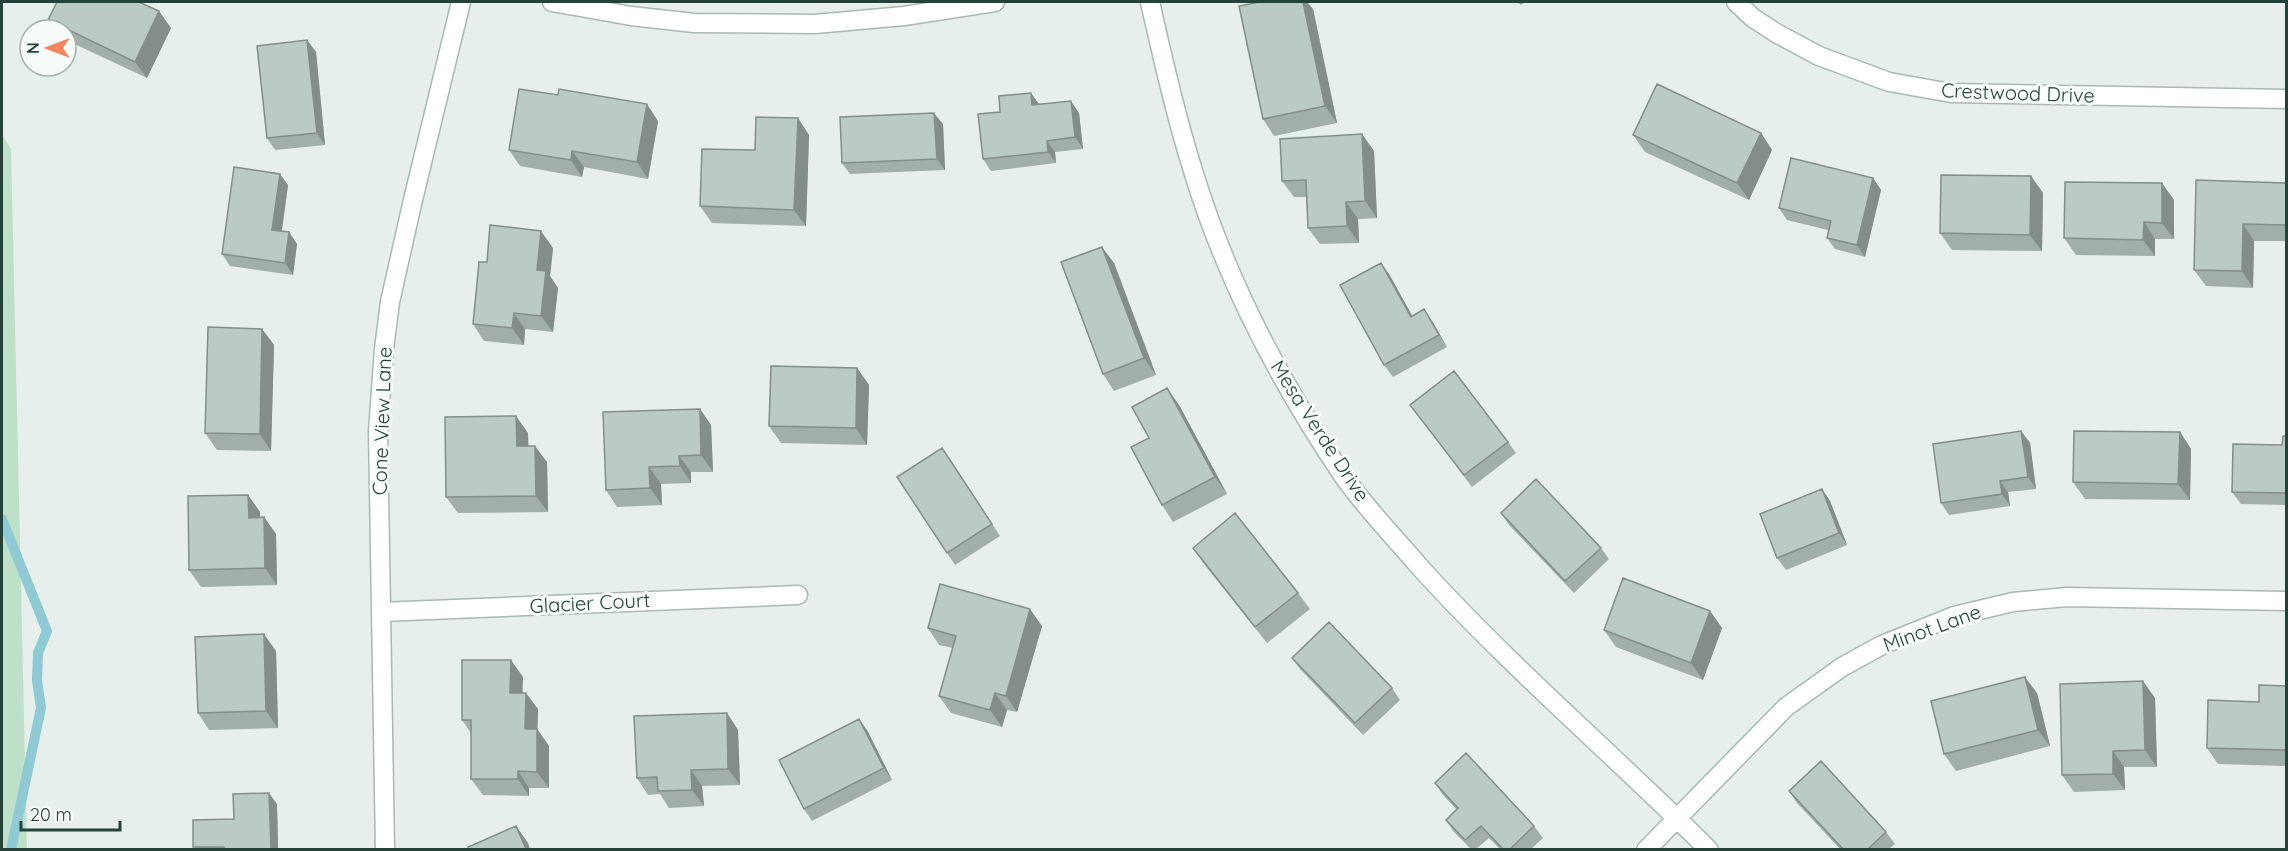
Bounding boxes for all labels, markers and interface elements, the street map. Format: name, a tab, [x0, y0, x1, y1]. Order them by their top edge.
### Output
north arrow	[18, 18, 78, 78]
text: N	[23, 42, 43, 54]
street label: Crestwood Drive	[1941, 77, 2095, 108]
street label: Cone View Lane	[366, 346, 397, 496]
street label: Mesa Verde Drive	[1265, 355, 1375, 506]
street label: Glacier Court	[529, 587, 651, 618]
street label: Minot Lane	[1879, 598, 1984, 657]
scale bar	[21, 794, 120, 832]
text: 20 m	[30, 803, 72, 826]

